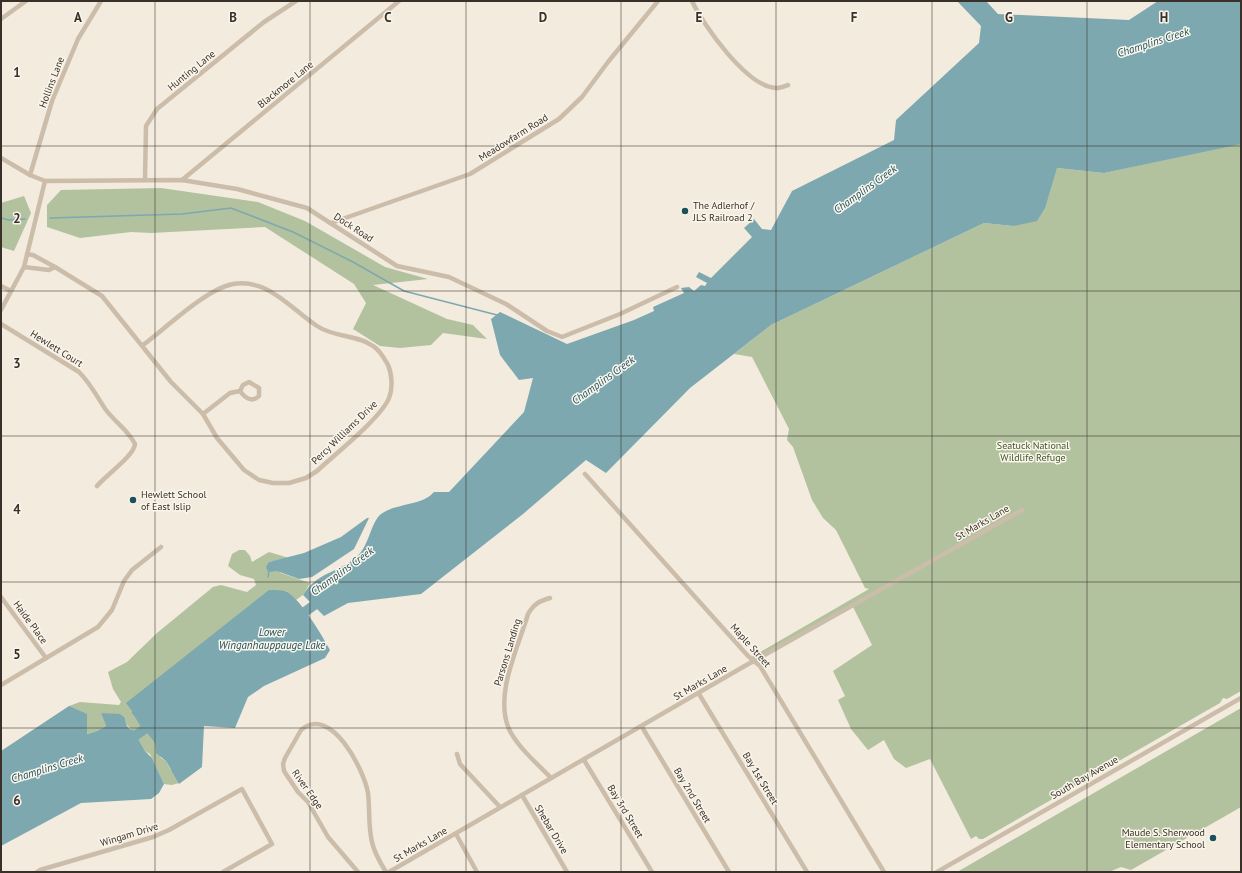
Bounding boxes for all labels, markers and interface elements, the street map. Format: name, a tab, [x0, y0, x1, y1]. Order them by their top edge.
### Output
text: A	[74, 9, 82, 26]
text: B	[229, 9, 237, 26]
text: C	[384, 9, 392, 26]
text: D	[539, 9, 547, 26]
text: E	[696, 9, 703, 26]
text: F	[851, 9, 858, 26]
text: G	[1005, 9, 1013, 26]
text: H	[1160, 9, 1168, 26]
water label: Champlins Creek	[1115, 24, 1192, 60]
street label: Hunting Lane	[165, 47, 218, 94]
street label: Hollins Lane	[36, 55, 67, 109]
street label: Blackmore Lane	[255, 58, 316, 111]
text: 1	[13, 64, 21, 81]
street label: Meadowfarm Road	[476, 111, 550, 164]
water label: Champlins Creek	[831, 161, 900, 217]
place label: The Adlerhof / JLS Railroad 2	[692, 199, 755, 224]
marker: The Adlerhof / JLS Railroad 2	[680, 206, 690, 216]
text: 2	[13, 210, 21, 227]
street label: Dock Road	[331, 210, 376, 245]
street label: Hewlett Court	[28, 327, 86, 370]
water label: Champlins Creek	[569, 352, 638, 408]
text: 3	[13, 355, 21, 372]
street label: Percy Williams Drive	[309, 398, 380, 467]
park label: Seatuck National Wildlife Refuge	[997, 439, 1069, 464]
place label: Hewlett School of East Islip	[141, 488, 206, 513]
marker: Hewlett School of East Islip	[128, 495, 138, 505]
text: 4	[13, 501, 21, 518]
street label: St Marks Lane	[953, 502, 1011, 543]
water label: Champlins Creek	[308, 543, 377, 599]
street label: Haide Place	[11, 598, 51, 646]
street label: Parsons Landing	[491, 617, 524, 687]
street label: Maple Street	[728, 621, 774, 670]
water label: Lower Winganhauppauge Lake	[219, 625, 325, 652]
text: 5	[13, 646, 21, 663]
street label: St Marks Lane	[671, 662, 729, 703]
water label: Champlins Creek	[9, 750, 86, 786]
street label: Bay 1st Street	[740, 750, 782, 807]
street label: South Bay Avenue	[1048, 753, 1121, 802]
street label: Bay 2nd Street	[671, 765, 714, 826]
street label: River Edge	[289, 767, 326, 812]
street label: Bay 3rd Street	[604, 782, 647, 841]
text: 6	[13, 792, 21, 809]
street label: Shebar Drive	[532, 802, 571, 856]
street label: Wingam Drive	[99, 819, 160, 849]
street label: St Marks Lane	[391, 824, 449, 865]
place label: Maude S. Sherwood Elementary School	[1122, 826, 1205, 851]
marker: Maude S. Sherwood Elementary School	[1208, 833, 1218, 843]

